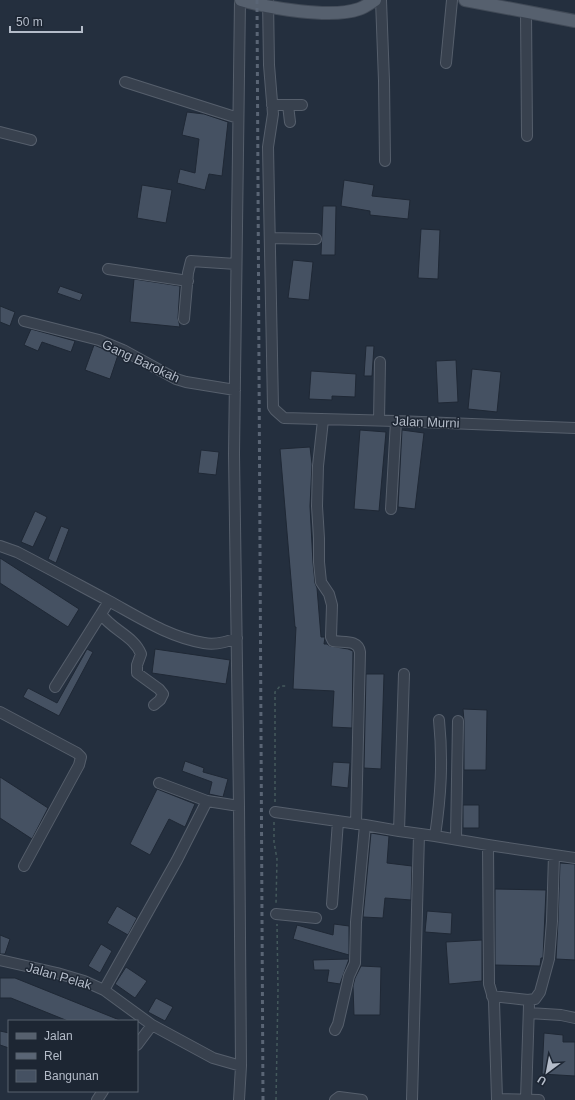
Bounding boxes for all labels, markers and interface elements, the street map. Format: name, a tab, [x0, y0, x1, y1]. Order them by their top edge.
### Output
scale bar	[10, 8, 82, 34]
text: 50 m	[16, 15, 43, 29]
street label: Gang Barokah	[100, 336, 182, 386]
street label: Jalan Murni	[392, 413, 460, 431]
street label: Jalan Pelak	[25, 960, 94, 993]
legend	[8, 1020, 138, 1092]
text: Jalan	[44, 1029, 73, 1043]
text: Rel	[44, 1049, 62, 1063]
north arrow	[527, 1052, 567, 1092]
text: Bangunan	[44, 1069, 99, 1083]
text: U	[535, 1073, 548, 1088]

